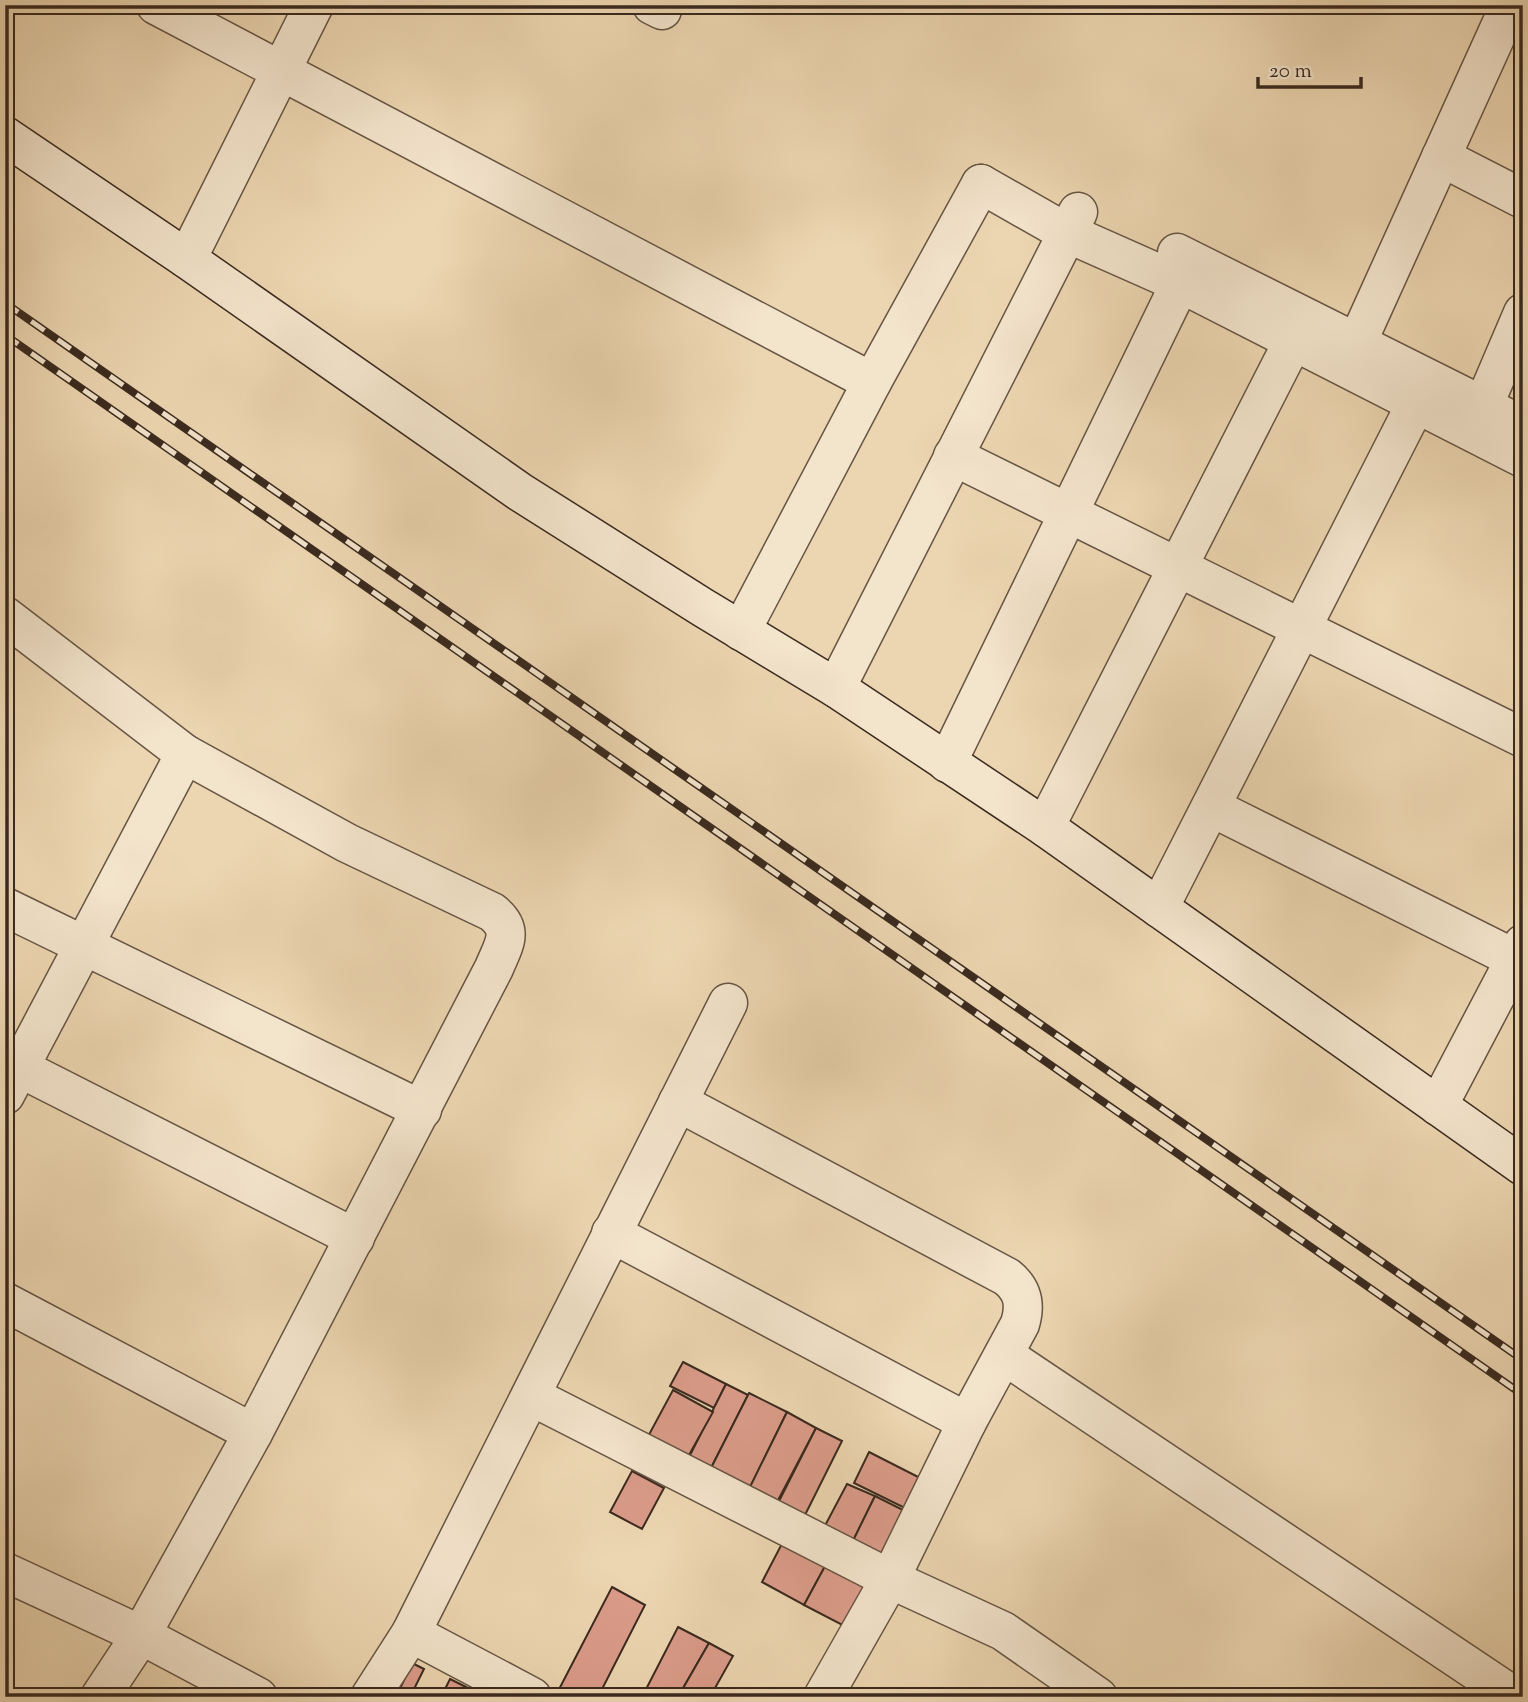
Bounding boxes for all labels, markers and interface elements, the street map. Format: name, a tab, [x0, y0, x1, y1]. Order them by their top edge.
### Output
scale bar	[1258, 46, 1362, 90]
text: 20 m	[1269, 57, 1312, 87]

